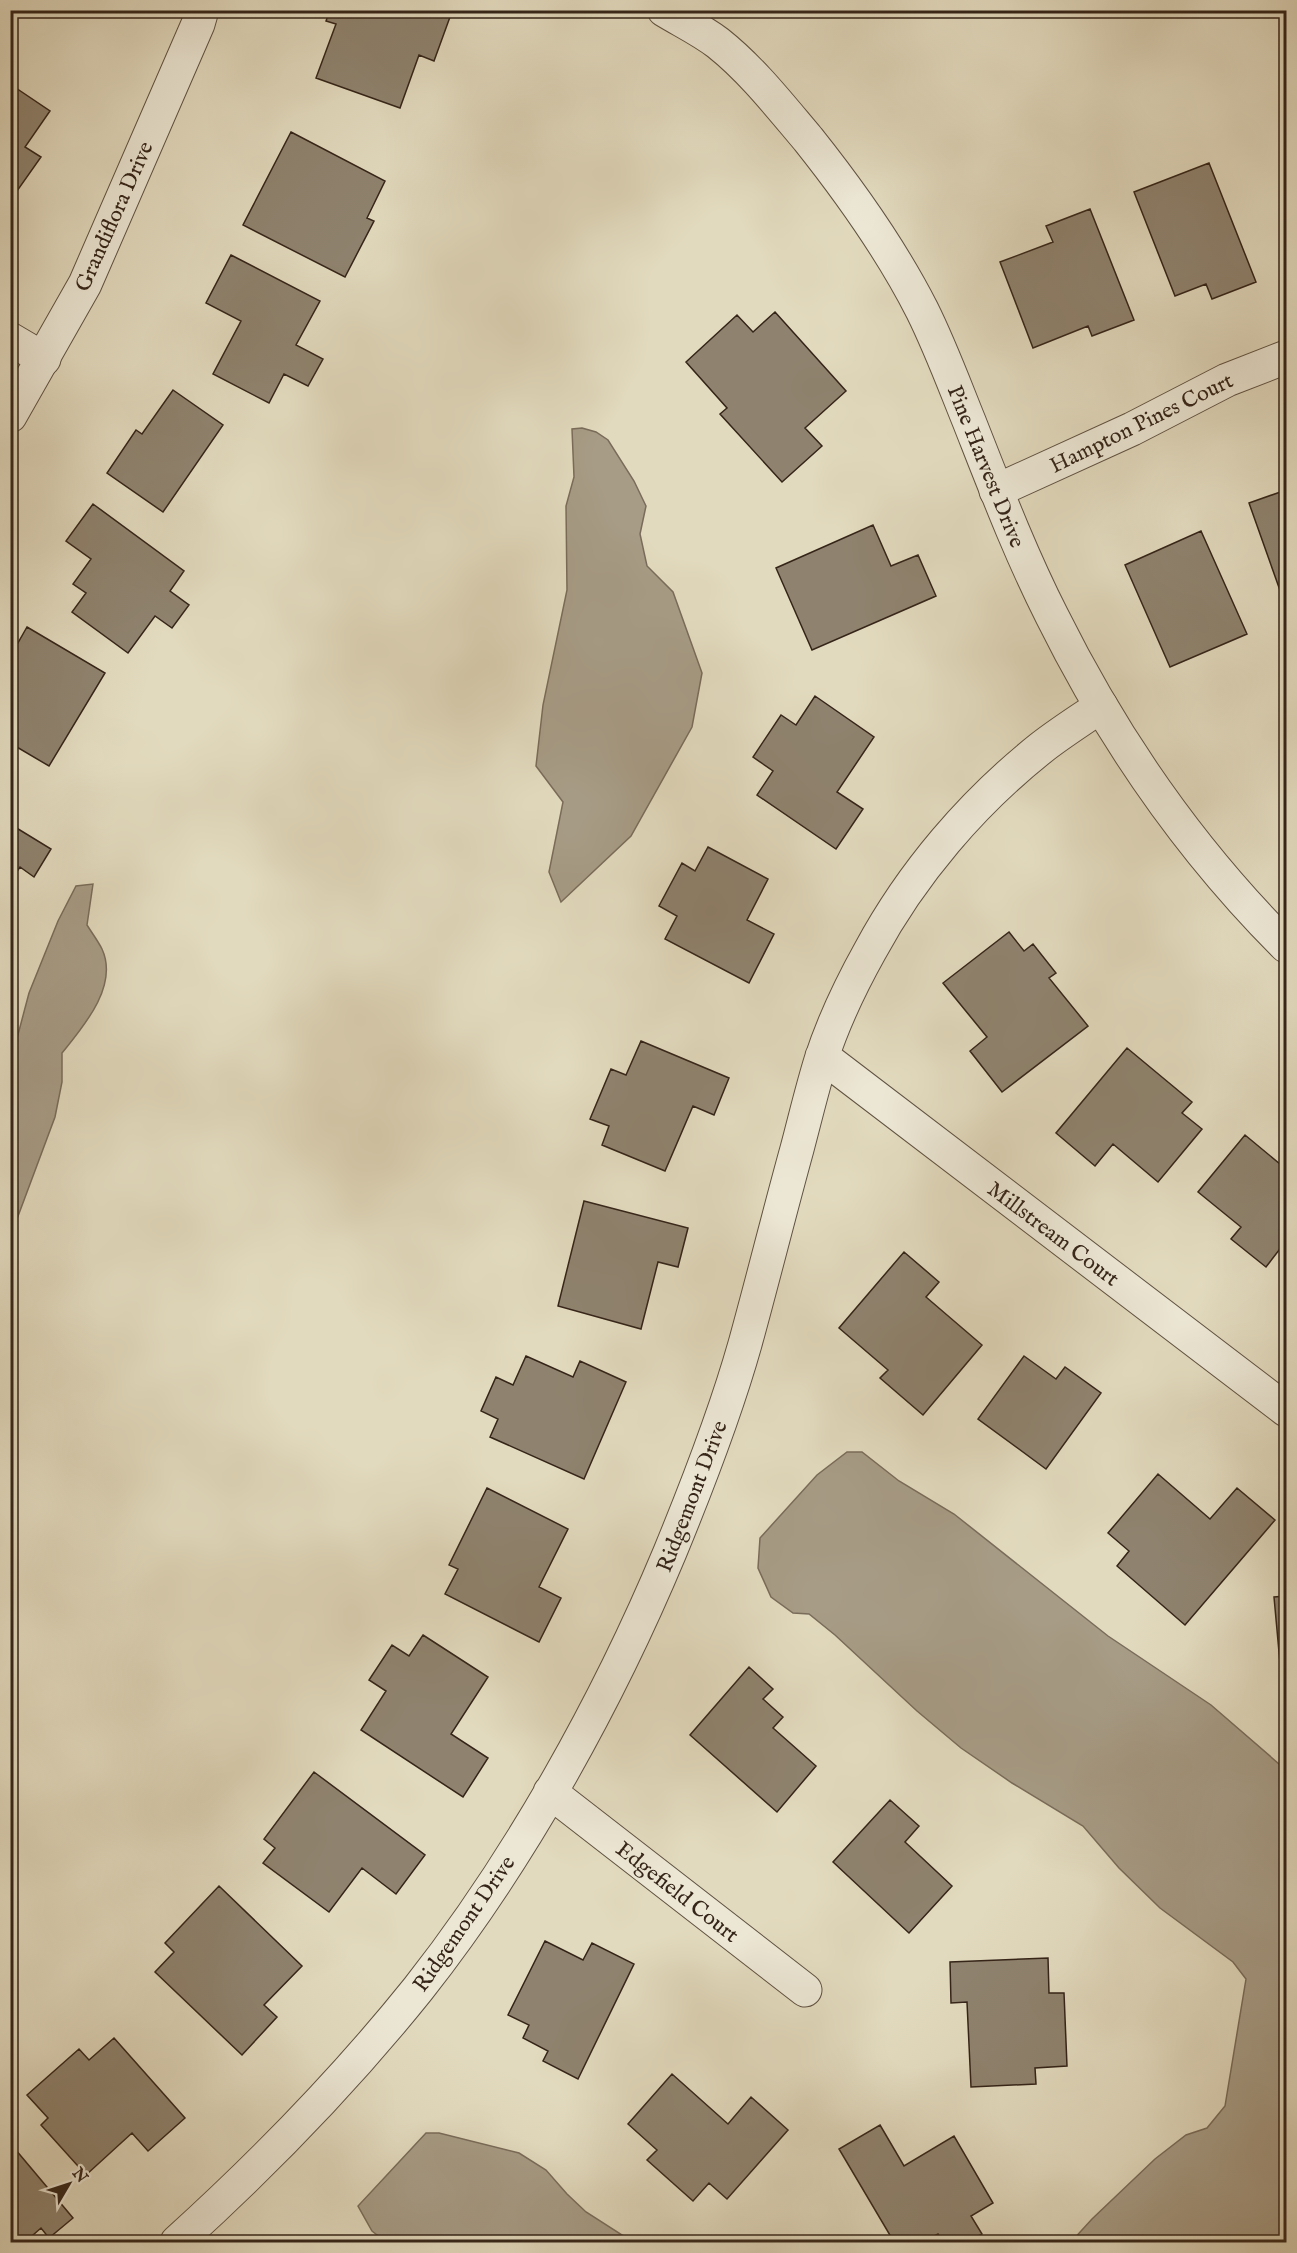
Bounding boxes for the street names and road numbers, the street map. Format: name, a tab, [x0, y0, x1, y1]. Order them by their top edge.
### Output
street label: Grandiflora Drive	[69, 137, 160, 296]
street label: Hampton Pines Court	[1046, 367, 1239, 480]
street label: Pine Harvest Drive	[940, 381, 1030, 552]
street label: Millstream Court	[981, 1176, 1125, 1294]
street label: Ridgemont Drive	[651, 1417, 735, 1576]
street label: Edgefield Court	[609, 1836, 744, 1950]
street label: Ridgemont Drive	[407, 1851, 522, 1998]

